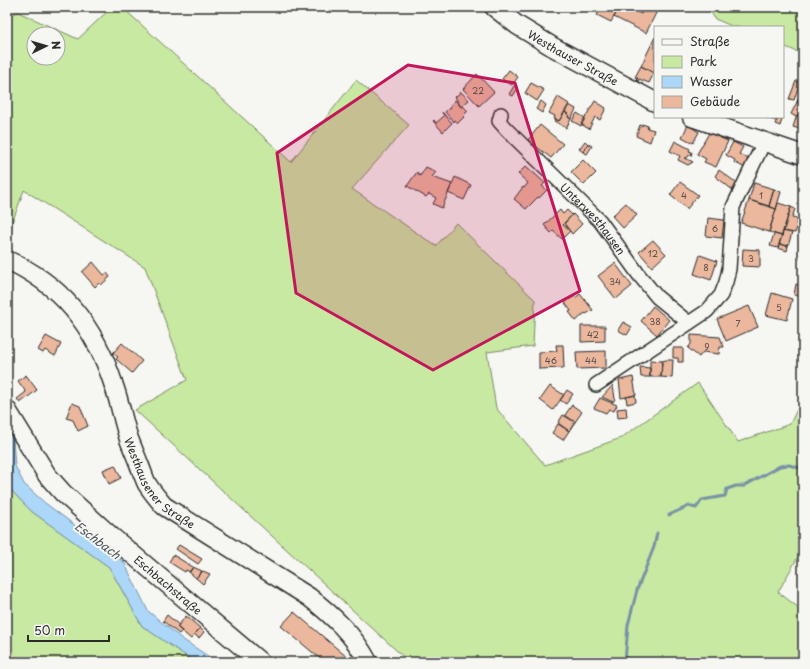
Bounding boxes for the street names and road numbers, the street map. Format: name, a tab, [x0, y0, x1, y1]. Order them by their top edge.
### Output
street label: Westhauser Straße	[525, 25, 622, 89]
street label: Unterwesthausen	[557, 178, 630, 258]
street label: Westhausener Straße	[121, 434, 199, 532]
street label: Eschbachstraße	[131, 551, 206, 618]

